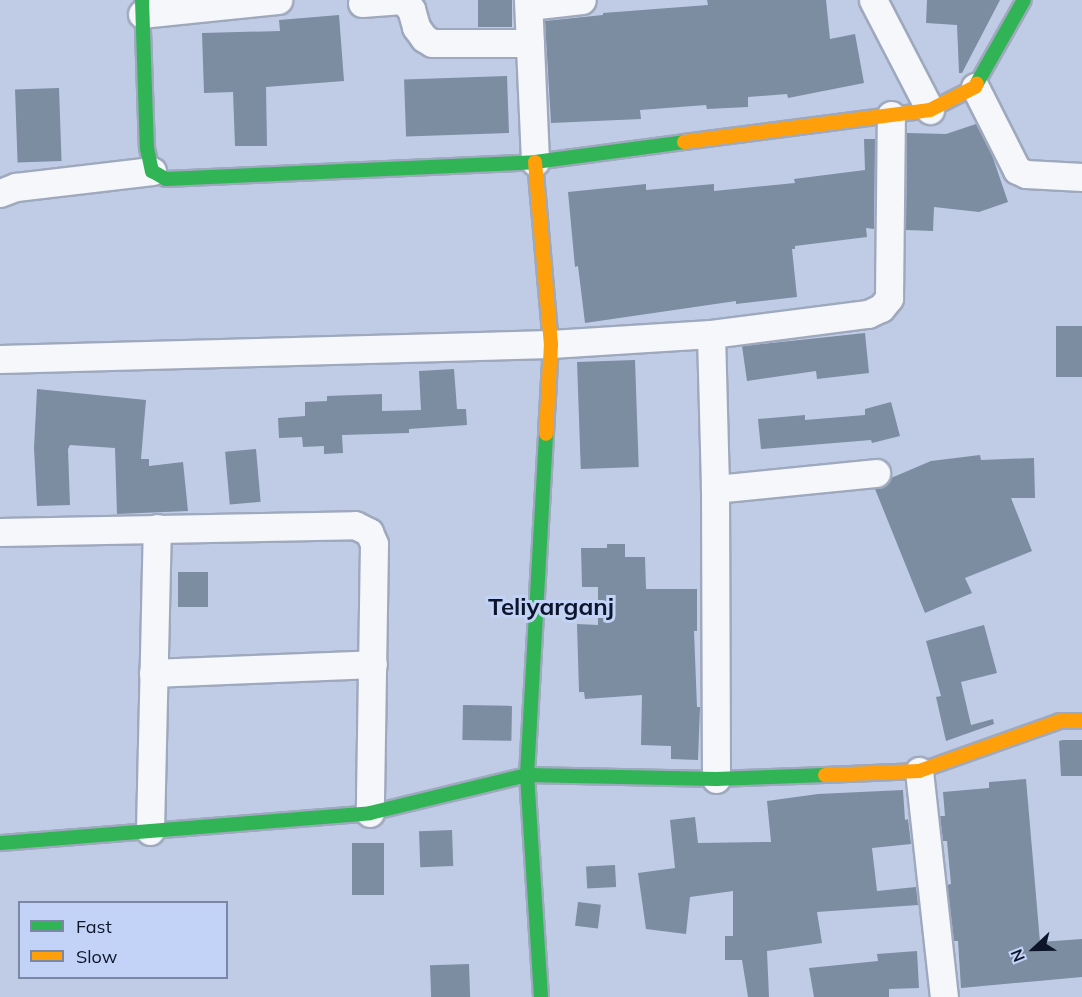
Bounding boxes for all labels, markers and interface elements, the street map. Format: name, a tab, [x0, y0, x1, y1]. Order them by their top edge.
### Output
district label: Teliyarganj	[488, 593, 614, 621]
legend	[18, 901, 228, 979]
text: Fast	[76, 915, 112, 938]
north arrow	[1004, 919, 1064, 979]
text: Slow	[76, 945, 117, 968]
text: N	[1006, 946, 1029, 965]

